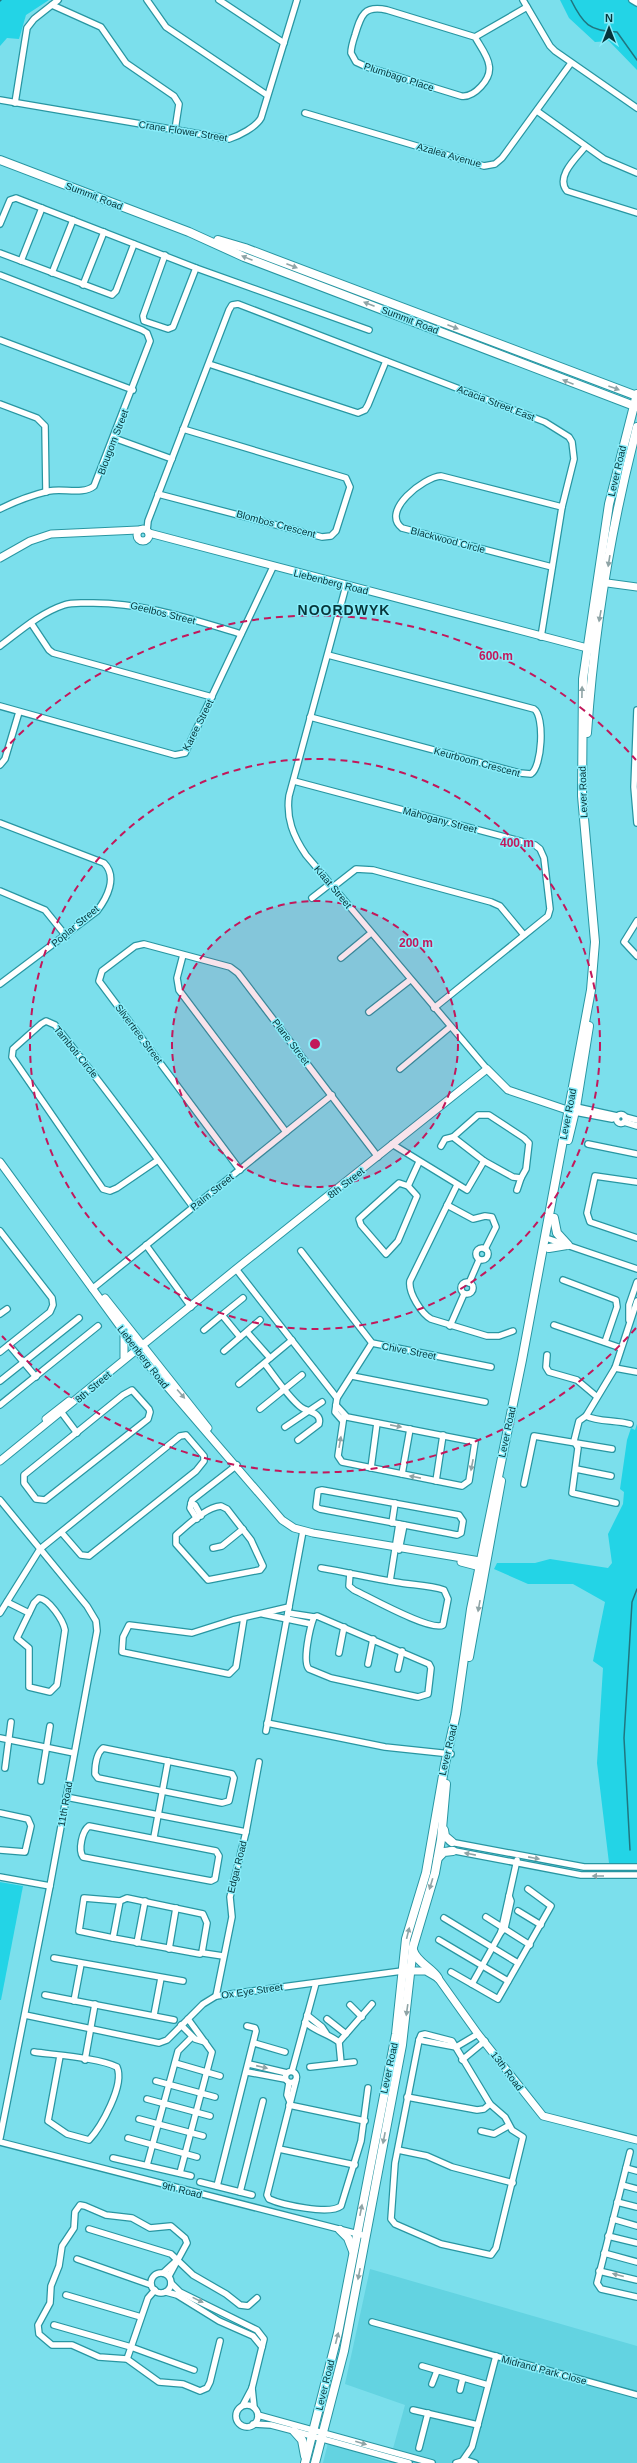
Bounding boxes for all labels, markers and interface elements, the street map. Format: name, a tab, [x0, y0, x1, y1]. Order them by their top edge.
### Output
north arrow	[589, 8, 629, 48]
text: N	[605, 12, 613, 24]
street label: Plumbago Place	[363, 61, 436, 94]
street label: Crane Flower Street	[138, 119, 228, 143]
street label: Azalea Avenue	[415, 141, 483, 170]
street label: Summit Road	[64, 180, 124, 212]
one-way arrow	[242, 255, 253, 261]
one-way arrow	[286, 264, 298, 270]
one-way arrow	[362, 301, 374, 307]
street label: Summit Road	[380, 304, 440, 336]
one-way arrow	[447, 325, 459, 331]
one-way arrow	[563, 379, 574, 385]
street label: Acacia Street East	[456, 383, 537, 423]
one-way arrow	[609, 385, 621, 391]
street label: Blougom Street	[96, 408, 131, 476]
street label: Lever Road	[606, 445, 628, 497]
street label: Blombos Crescent	[235, 508, 317, 540]
street label: Blackwood Circle	[410, 525, 487, 555]
one-way arrow	[606, 555, 612, 567]
street label: Liebenberg Road	[292, 567, 370, 597]
street label: Geelbos Street	[129, 600, 197, 626]
district label: NOORDWYK	[298, 602, 390, 618]
one-way arrow	[597, 610, 603, 622]
text: 600 m	[479, 649, 513, 663]
one-way arrow	[579, 686, 586, 698]
street label: Karee Street	[180, 697, 216, 753]
street label: Keurboom Crescent	[433, 745, 522, 779]
street label: Lever Road	[577, 766, 589, 818]
street label: Mahogany Street	[402, 805, 478, 835]
text: 400 m	[500, 836, 534, 850]
street label: Kiaat Street	[312, 863, 354, 911]
street label: Poplar Street	[49, 903, 101, 949]
text: 200 m	[399, 936, 433, 950]
street label: Silvertree Street	[113, 1002, 165, 1066]
street label: Plane Street	[270, 1017, 312, 1067]
street label: Tamboti Circle	[52, 1024, 100, 1080]
centre of rings	[308, 1037, 322, 1051]
street label: Lever Road	[558, 1088, 578, 1140]
street label: 8th Street	[326, 1165, 367, 1201]
street label: Palm Street	[188, 1171, 236, 1213]
street label: Liebenberg Road	[115, 1323, 171, 1391]
street label: Chive Street	[381, 1340, 437, 1362]
street label: 8th Street	[73, 1369, 113, 1405]
one-way arrow	[177, 1389, 186, 1400]
street label: Lever Road	[496, 1406, 518, 1458]
one-way arrow	[390, 1424, 402, 1430]
one-way arrow	[337, 1436, 343, 1448]
one-way arrow	[469, 1459, 475, 1471]
one-way arrow	[409, 1474, 421, 1480]
one-way arrow	[476, 1600, 482, 1613]
street label: Lever Road	[437, 1724, 459, 1776]
street label: 11th Road	[56, 1781, 74, 1827]
street label: Edgar Road	[225, 1840, 249, 1894]
one-way arrow	[464, 1850, 476, 1856]
one-way arrow	[528, 1855, 540, 1861]
one-way arrow	[591, 1873, 604, 1879]
one-way arrow	[428, 1878, 434, 1890]
one-way arrow	[405, 1927, 411, 1939]
street label: Ox Eye Street	[220, 1981, 284, 2001]
one-way arrow	[404, 2004, 410, 2016]
street label: Lever Road	[378, 2042, 400, 2094]
street label: 13th Road	[489, 2049, 525, 2093]
one-way arrow	[256, 2064, 269, 2070]
one-way arrow	[381, 2132, 387, 2144]
street label: 9th Road	[161, 2180, 203, 2200]
one-way arrow	[358, 2204, 364, 2216]
one-way arrow	[355, 2268, 361, 2280]
one-way arrow	[612, 2272, 624, 2278]
one-way arrow	[192, 2297, 203, 2303]
one-way arrow	[334, 2332, 340, 2344]
street label: Midrand Park Close	[500, 2353, 588, 2387]
street label: Lever Road	[313, 2359, 337, 2411]
one-way arrow	[355, 2440, 367, 2446]

